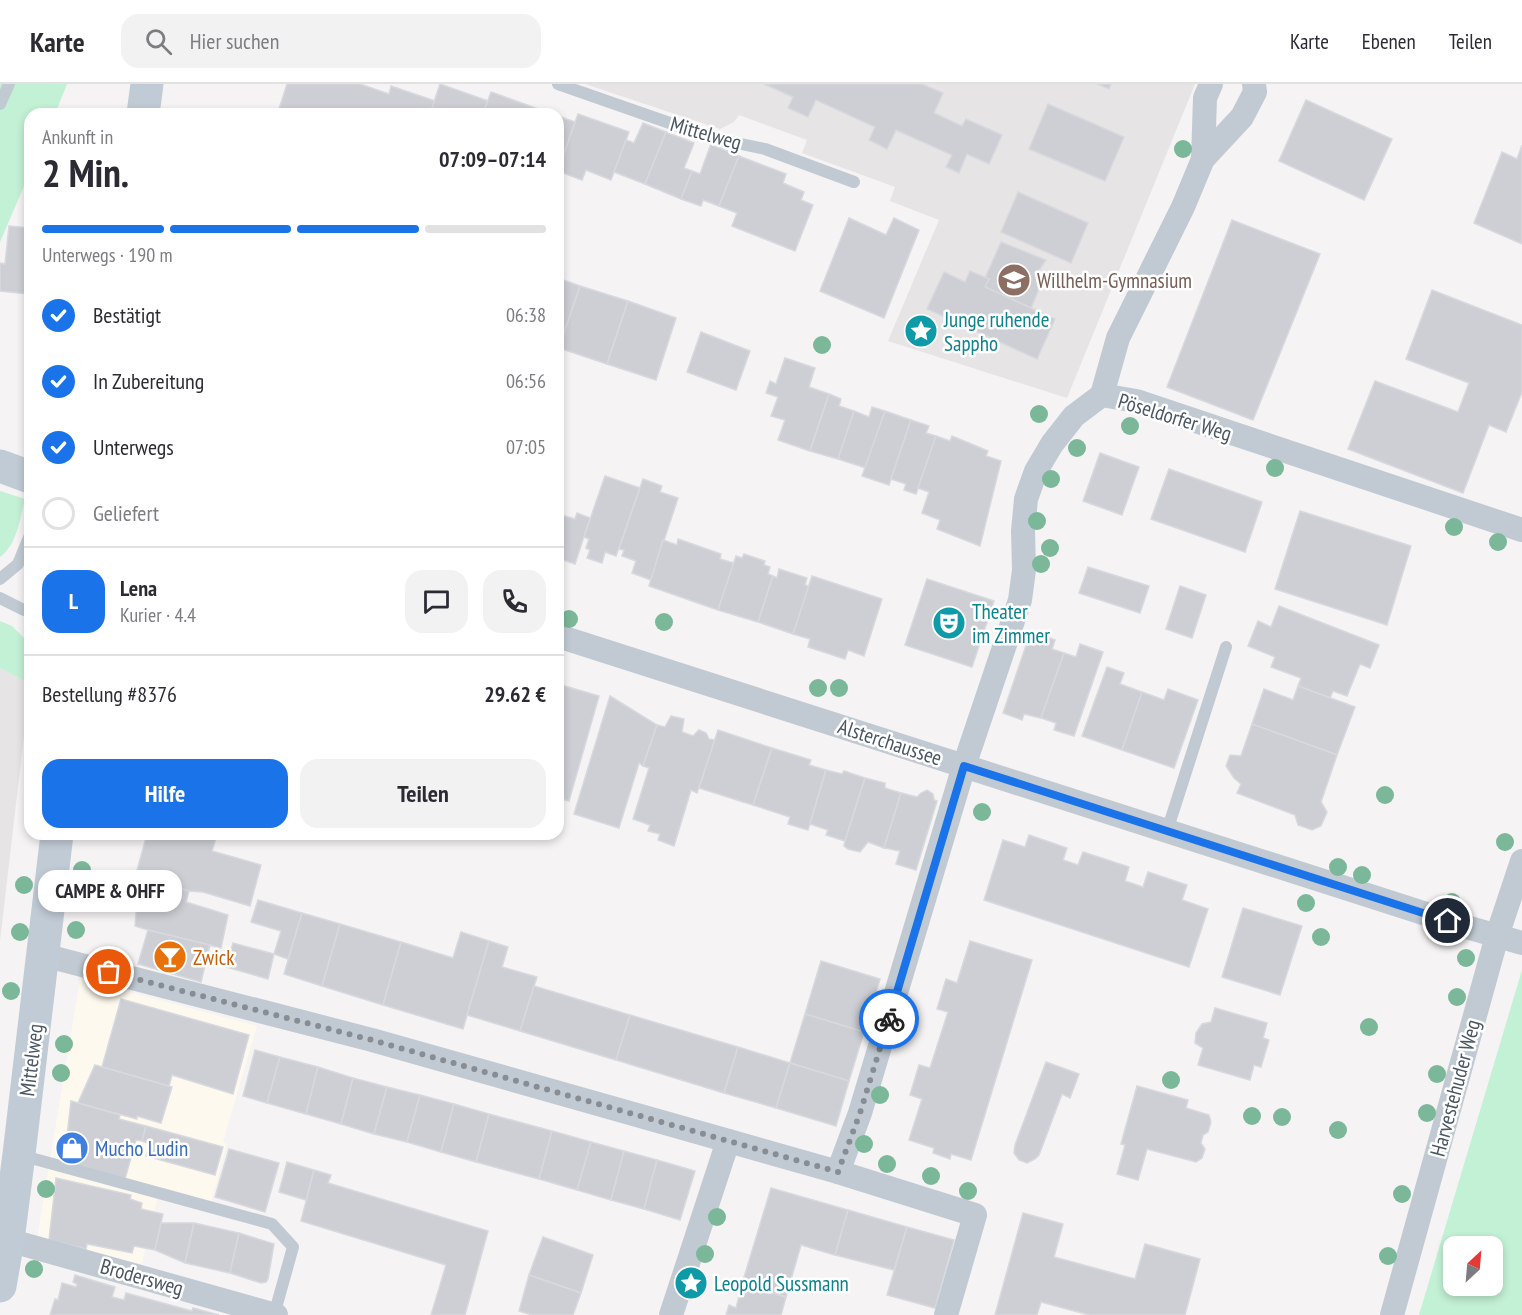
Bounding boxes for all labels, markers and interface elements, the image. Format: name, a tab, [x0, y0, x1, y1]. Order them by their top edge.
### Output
search box	[121, 14, 541, 68]
text: Karte	[30, 23, 85, 60]
icon: search	[142, 25, 175, 58]
text: Hier suchen	[190, 27, 279, 55]
text: Karte	[1290, 28, 1329, 55]
text: Ebenen	[1362, 28, 1416, 55]
text: Teilen	[1449, 28, 1492, 55]
street label: Mittelweg	[667, 110, 745, 156]
text: Ankunft in	[42, 124, 113, 150]
text: 07:09–07:14	[439, 145, 546, 173]
text: 2 Min.	[42, 147, 129, 198]
text: Unterwegs · 190 m	[42, 242, 172, 268]
school or university icon: Willhelm-Gymnasium	[996, 262, 1032, 298]
place label: Willhelm-Gymnasium	[1037, 267, 1192, 294]
icon: check	[42, 299, 75, 332]
text: Bestätigt	[93, 301, 161, 329]
text: 06:38	[506, 302, 546, 328]
place label: Junge ruhende Sappho	[943, 306, 1049, 357]
place icon: Junge ruhende Sappho	[903, 313, 939, 349]
icon: check	[42, 365, 75, 398]
text: In Zubereitung	[93, 367, 204, 395]
text: 06:56	[506, 368, 546, 394]
street label: Pöseldorfer Weg	[1115, 387, 1235, 447]
icon: check	[42, 431, 75, 464]
text: Unterwegs	[93, 433, 174, 461]
text: 07:05	[506, 434, 546, 460]
text: Geliefert	[93, 499, 159, 527]
button: chat	[405, 570, 468, 633]
button: phone	[483, 570, 546, 633]
text: Lena	[120, 574, 157, 602]
text: L	[69, 587, 78, 615]
place label: Theater im Zimmer	[972, 598, 1050, 649]
text: Kurier · 4.4	[120, 602, 196, 628]
theatre icon: Theater im Zimmer	[931, 605, 967, 641]
text: Bestellung #8376	[42, 680, 177, 708]
text: 29.62 €	[484, 680, 546, 708]
street label: Alsterchaussee	[835, 713, 945, 771]
button: Hilfe	[42, 759, 288, 828]
button: Teilen	[300, 759, 546, 828]
callout: CAMPE & OHFF	[37, 870, 181, 912]
text: CAMPE & OHFF	[55, 878, 165, 904]
pin	[1422, 895, 1473, 946]
icon: home	[1431, 904, 1464, 937]
bar icon: Zwick	[152, 939, 188, 975]
place label: Zwick	[193, 944, 234, 971]
pin	[83, 946, 134, 997]
icon: bag	[92, 955, 125, 988]
courier	[859, 989, 919, 1049]
icon: bike	[873, 1003, 906, 1036]
street label: Harvestehuder Weg	[1424, 1017, 1486, 1159]
street label: Mittelweg	[13, 1022, 49, 1098]
shop icon: Mucho Ludin	[54, 1130, 90, 1166]
place label: Mucho Ludin	[95, 1135, 188, 1162]
north arrow	[1443, 1236, 1503, 1296]
map controls	[1443, 1236, 1503, 1296]
street label: Brodersweg	[97, 1252, 187, 1302]
place icon: Leopold Sussmann	[673, 1265, 709, 1301]
place label: Leopold Sussmann	[714, 1270, 849, 1297]

